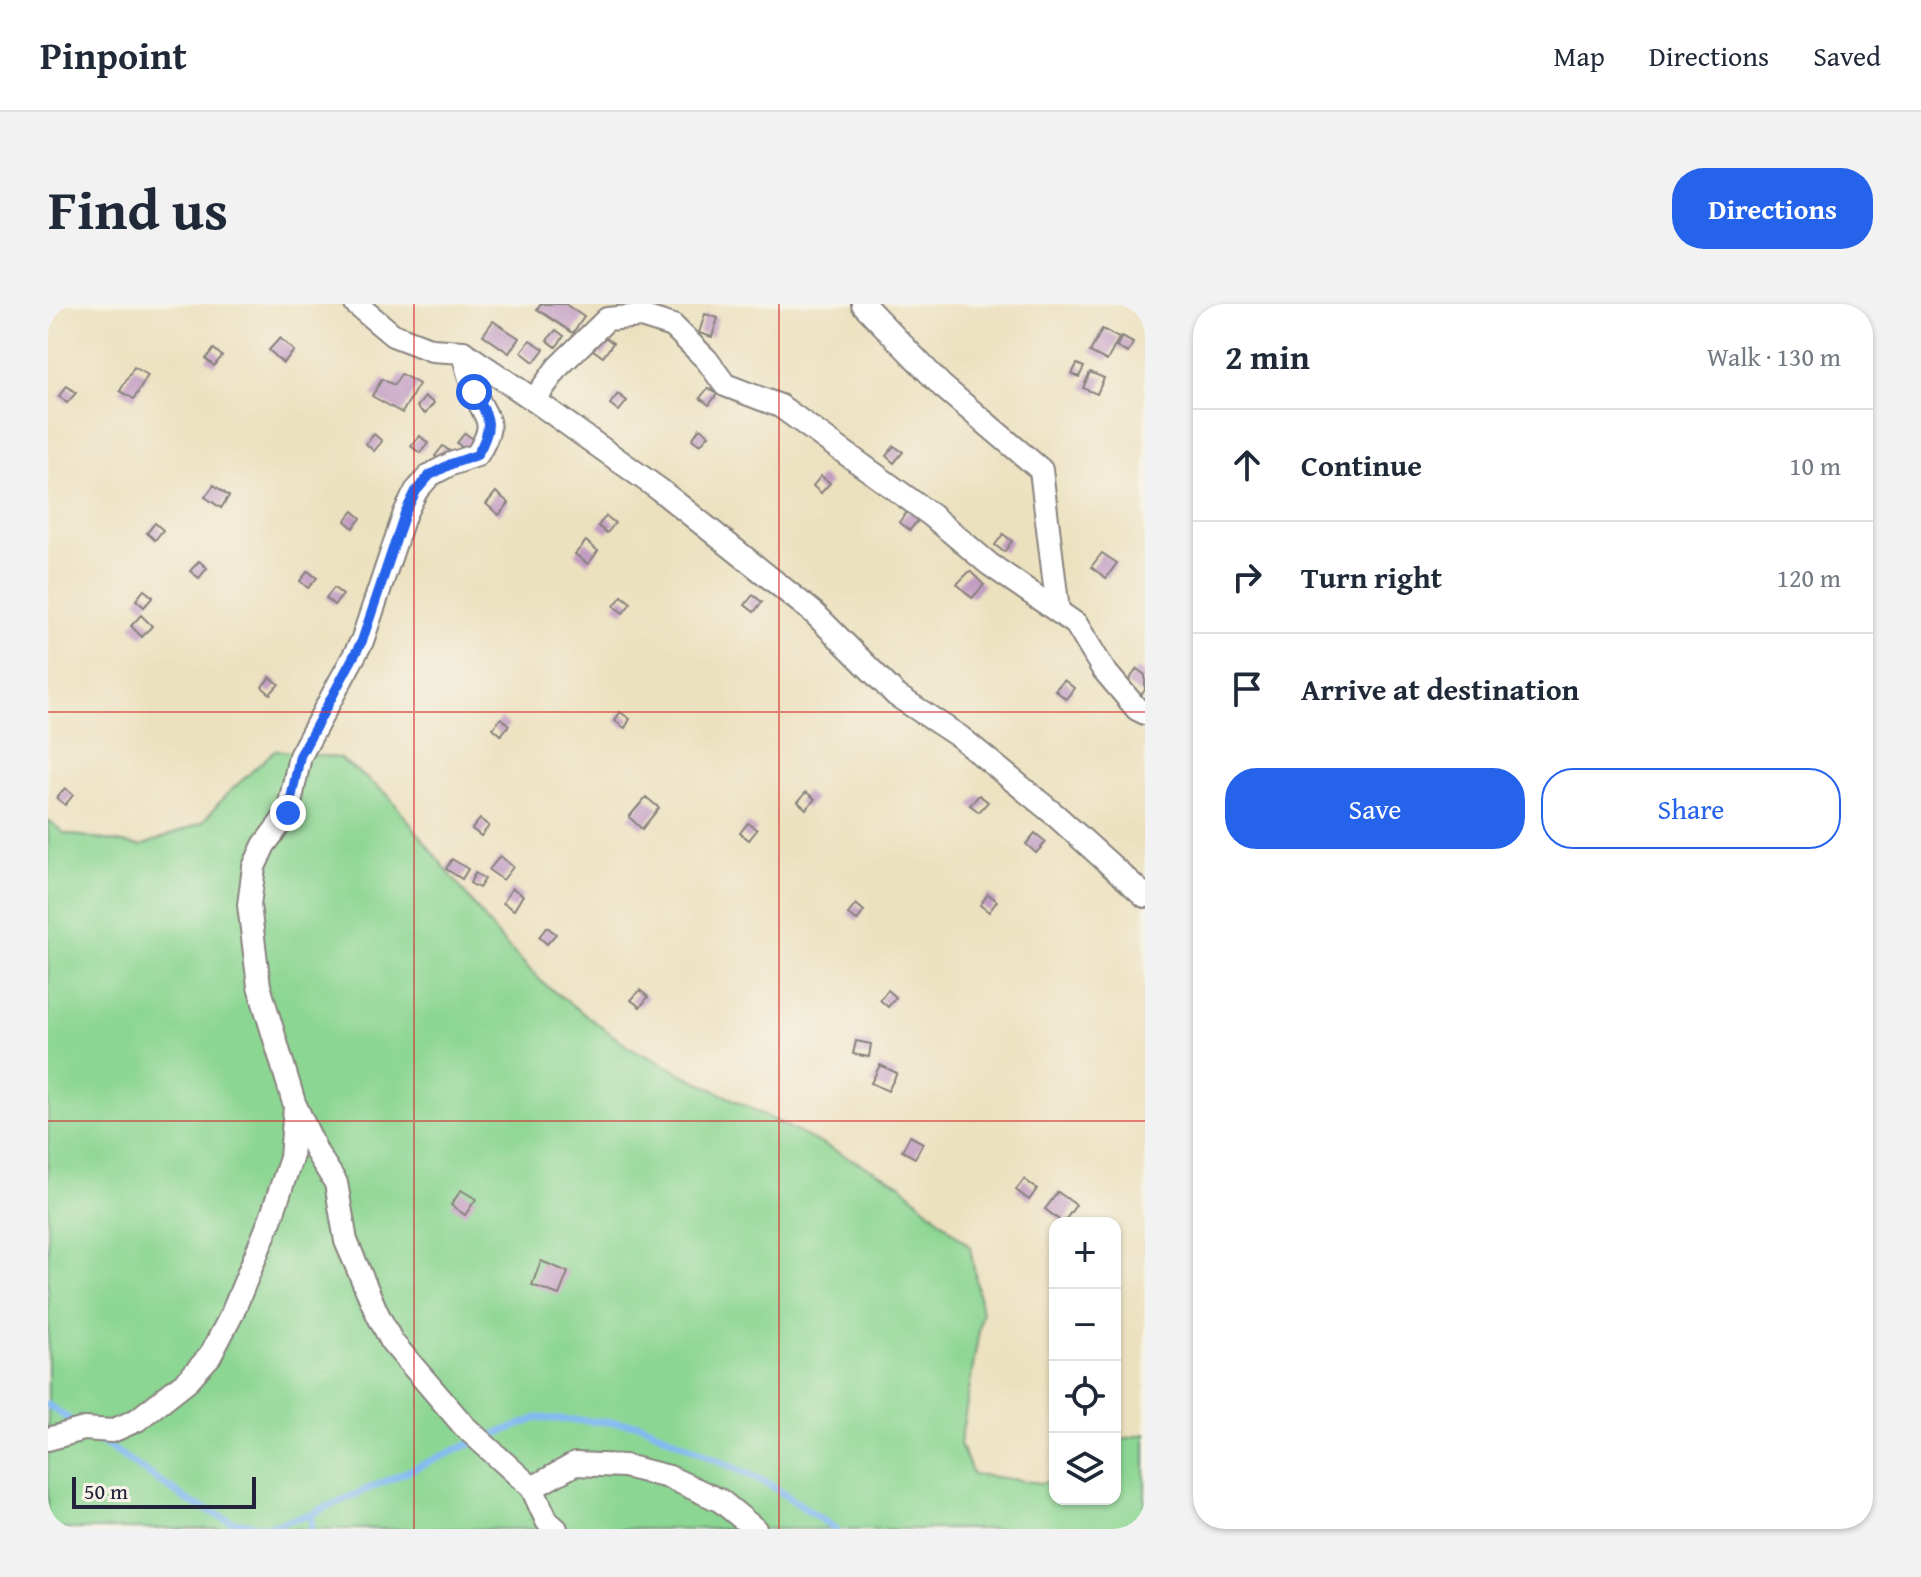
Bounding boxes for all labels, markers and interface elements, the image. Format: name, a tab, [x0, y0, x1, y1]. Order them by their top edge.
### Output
text: Pinpoint	[40, 27, 187, 83]
text: Map	[1553, 35, 1605, 76]
text: Directions	[1649, 35, 1769, 76]
text: Saved	[1813, 35, 1881, 76]
text: Find us	[48, 167, 228, 250]
button: Directions	[1672, 168, 1873, 249]
text: 2 min	[1225, 332, 1310, 381]
text: Walk · 130 m	[1707, 337, 1841, 376]
route start	[456, 374, 492, 410]
icon: ahead	[1225, 443, 1269, 487]
text: Continue	[1301, 443, 1422, 487]
text: 10 m	[1789, 446, 1841, 485]
icon: right	[1225, 555, 1269, 599]
text: Turn right	[1301, 555, 1442, 599]
text: 120 m	[1776, 558, 1841, 597]
icon: arrive	[1225, 667, 1269, 711]
text: Arrive at destination	[1301, 667, 1579, 711]
button: Save	[1225, 768, 1525, 849]
button: Share	[1541, 768, 1841, 849]
route end	[270, 795, 306, 831]
map controls	[1049, 1217, 1121, 1505]
button: +	[1049, 1217, 1121, 1289]
button: −	[1049, 1289, 1121, 1361]
button: locate	[1049, 1361, 1121, 1433]
button: layers	[1049, 1433, 1121, 1505]
scale bar	[72, 1473, 256, 1509]
text: 50 m	[84, 1475, 128, 1507]

